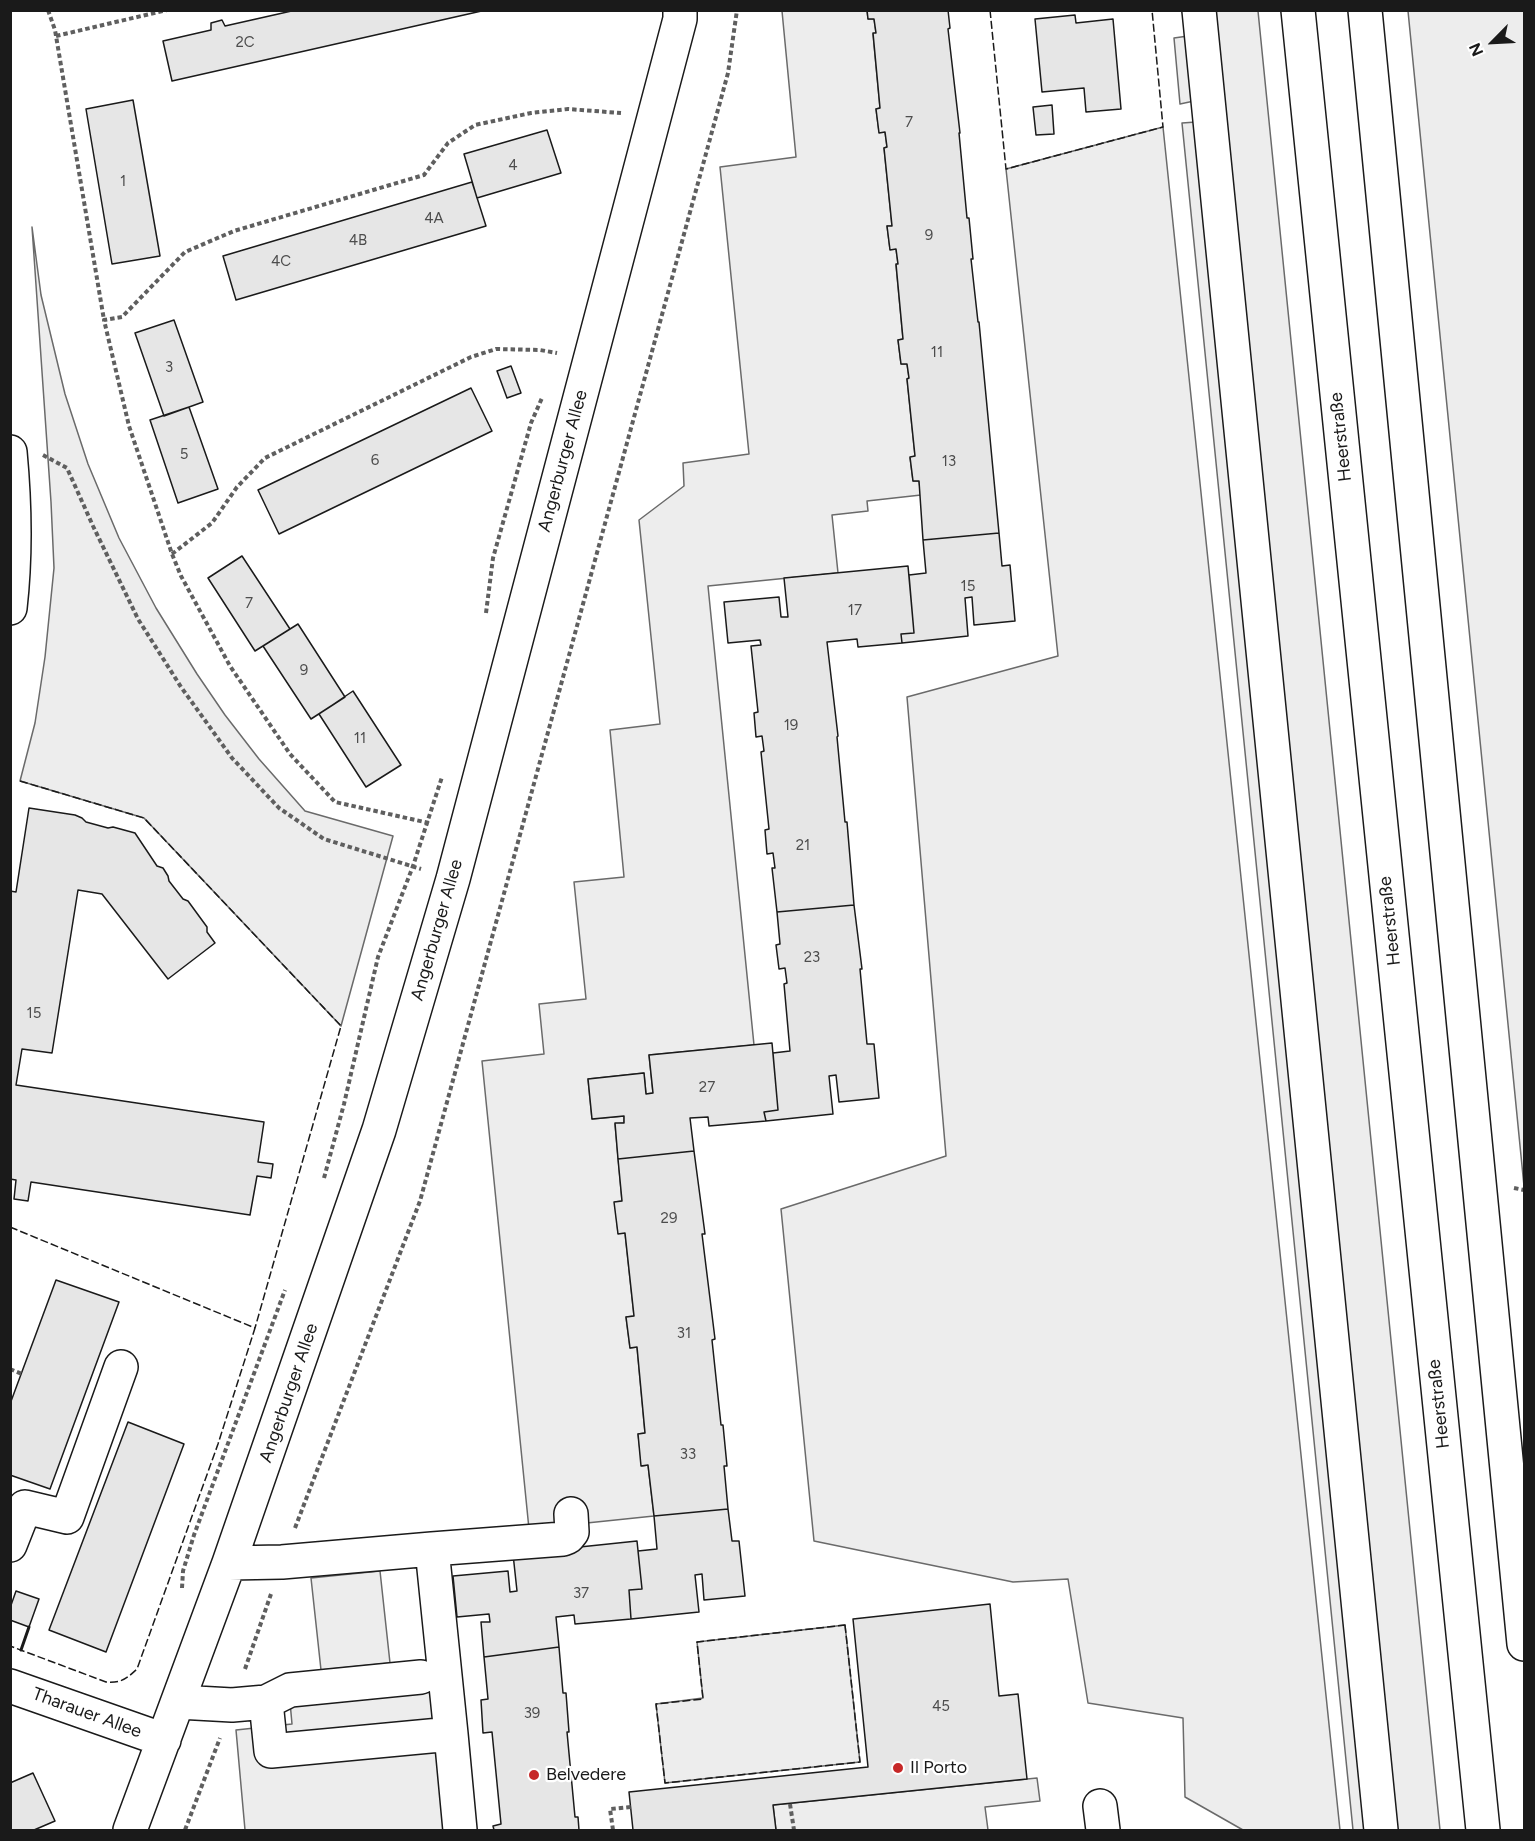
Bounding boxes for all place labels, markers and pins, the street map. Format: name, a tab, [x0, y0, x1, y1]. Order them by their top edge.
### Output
place label: Il Porto	[910, 1757, 967, 1779]
marker: Il Porto	[891, 1761, 905, 1775]
place label: Belvedere	[546, 1764, 626, 1786]
marker: Belvedere	[527, 1768, 541, 1782]

